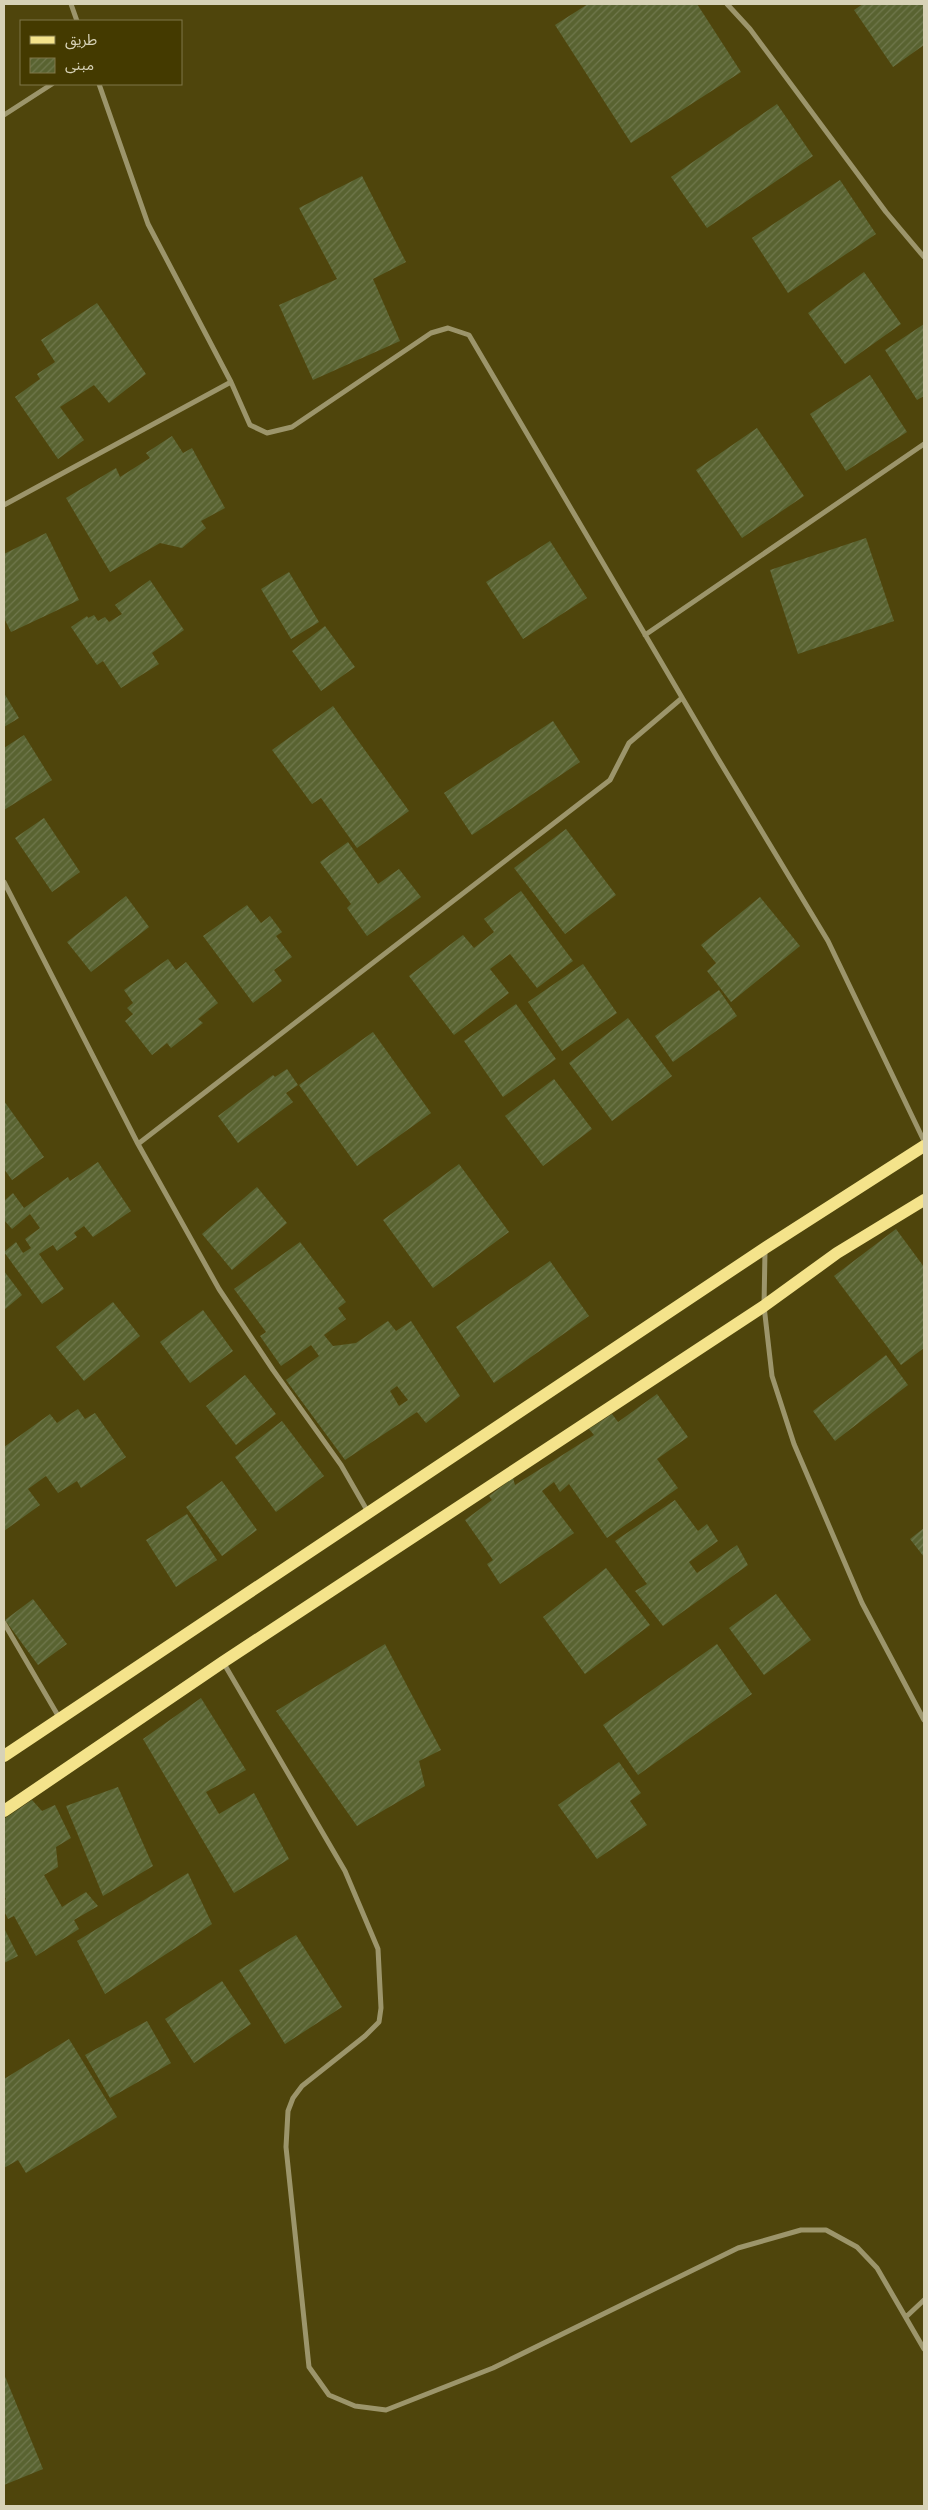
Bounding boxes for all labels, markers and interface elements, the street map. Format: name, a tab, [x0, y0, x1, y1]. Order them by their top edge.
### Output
legend	[20, 20, 182, 85]
text: طريق	[65, 30, 97, 50]
text: مبنى	[65, 55, 94, 74]

